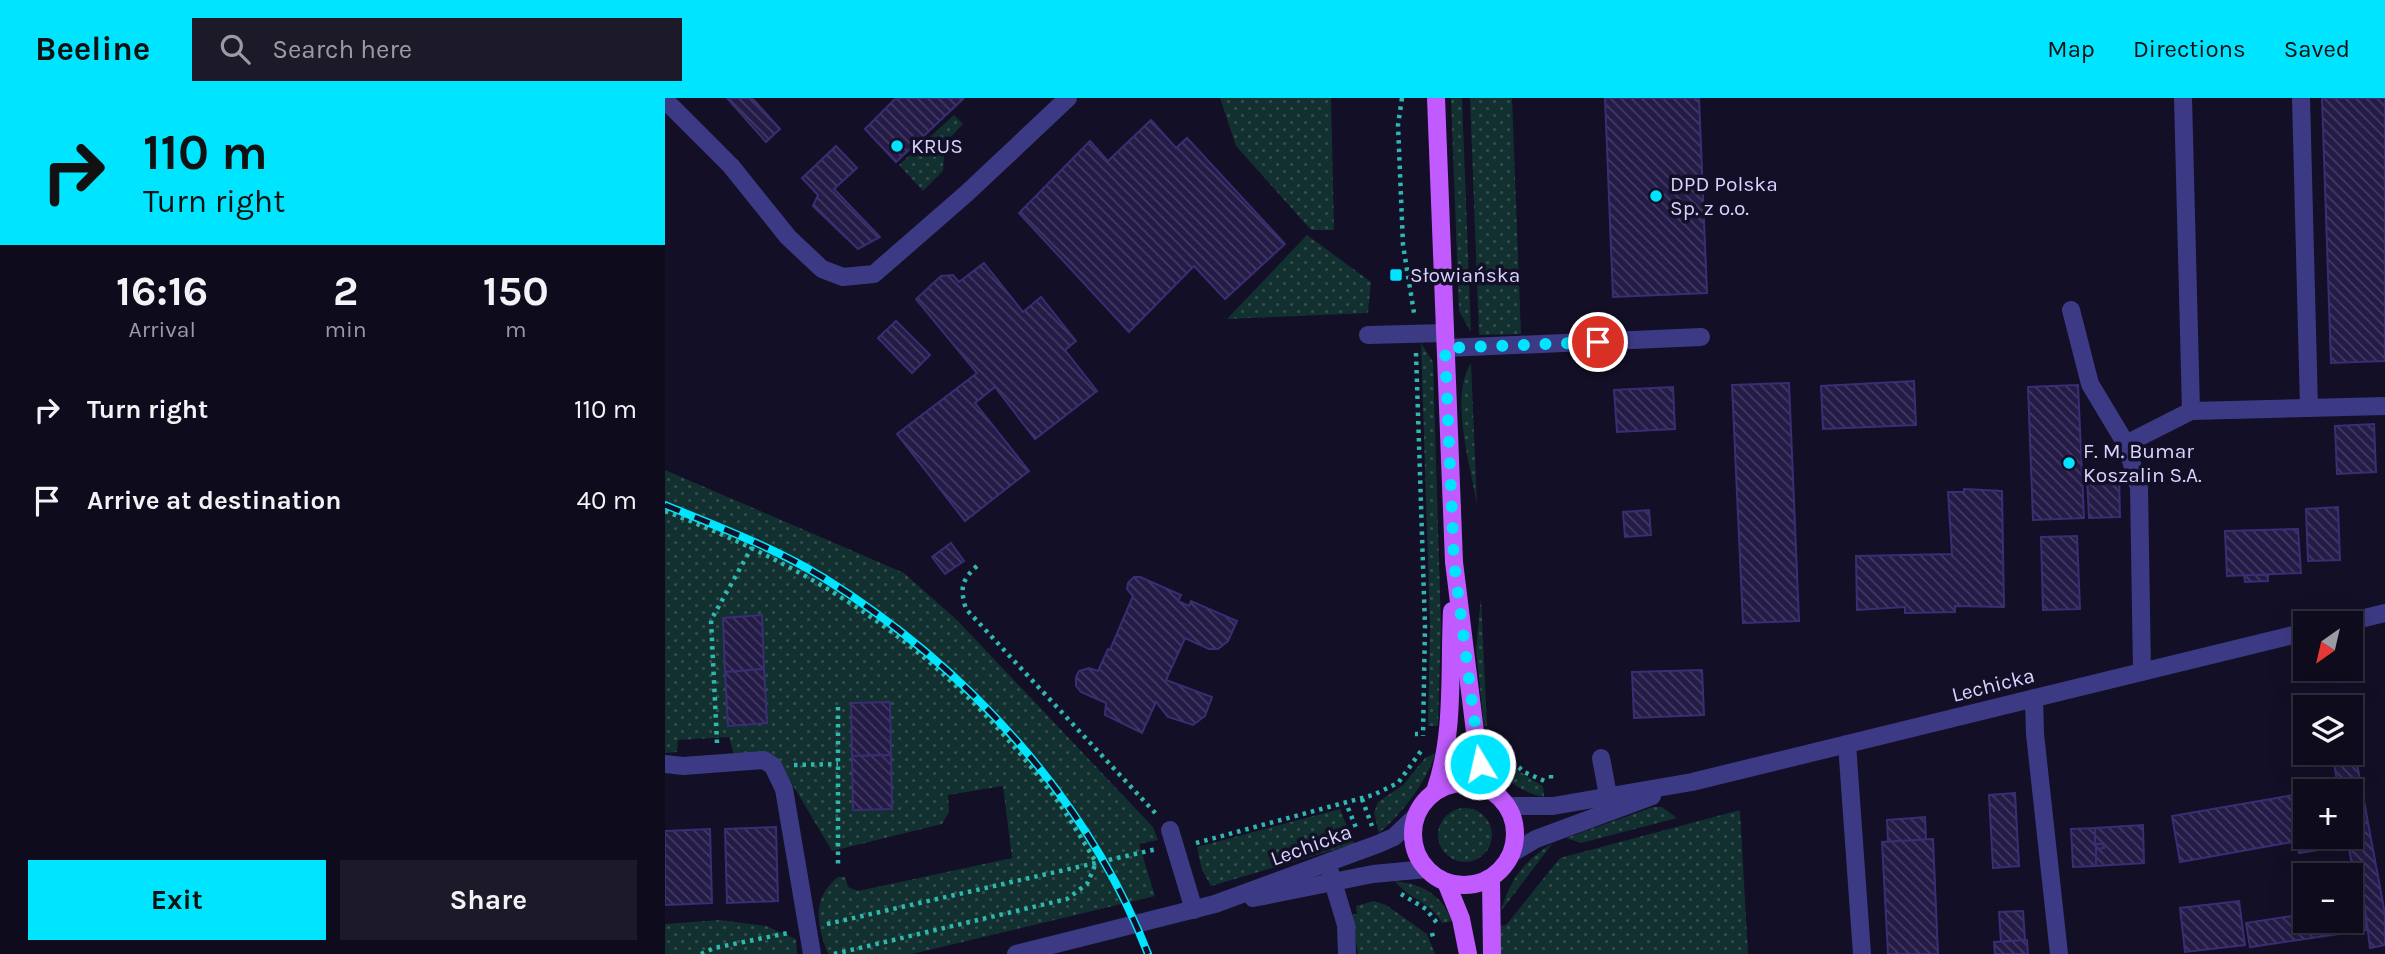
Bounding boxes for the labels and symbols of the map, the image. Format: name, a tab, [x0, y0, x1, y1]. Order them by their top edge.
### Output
place label: KRUS	[911, 134, 963, 158]
marker: KRUS	[889, 138, 905, 154]
place label: DPD Polska Sp. z o.o.	[1670, 172, 1778, 220]
marker: DPD Polska Sp. z o.o.	[1648, 188, 1664, 204]
place label: Słowiańska	[1410, 263, 1520, 287]
marker: Słowiańska	[1388, 267, 1404, 283]
pin	[1568, 312, 1628, 372]
place label: F. M. Bumar Koszalin S.A.	[2083, 439, 2202, 487]
marker: F. M. Bumar Koszalin S.A.	[2061, 455, 2077, 471]
north arrow	[2293, 611, 2363, 681]
street label: Lechicka	[1949, 663, 2037, 707]
position arrow	[1443, 727, 1517, 801]
street label: Lechicka	[1267, 819, 1355, 871]

